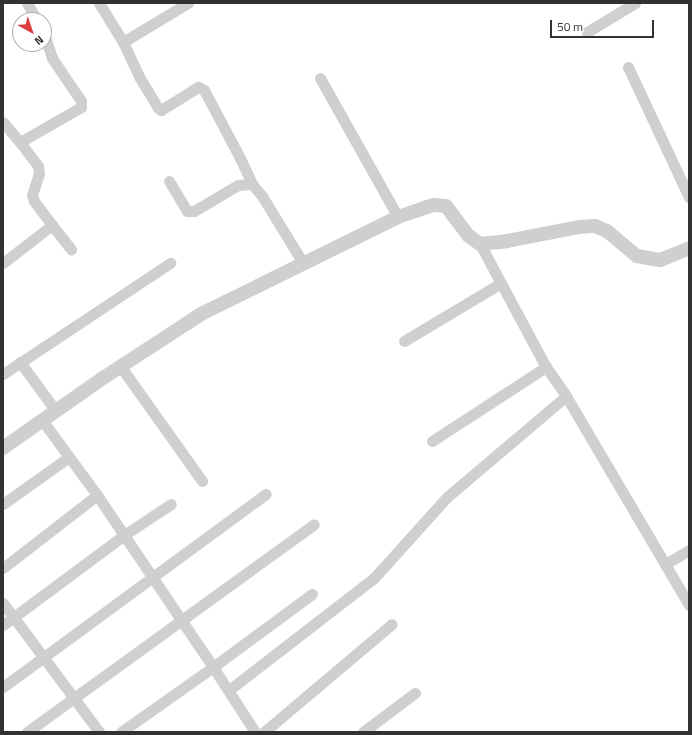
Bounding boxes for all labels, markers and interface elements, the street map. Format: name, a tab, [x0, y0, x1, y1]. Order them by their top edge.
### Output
north arrow	[12, 12, 52, 52]
scale bar	[552, 12, 656, 38]
text: 50 m	[557, 17, 583, 36]
text: N	[31, 32, 47, 49]

